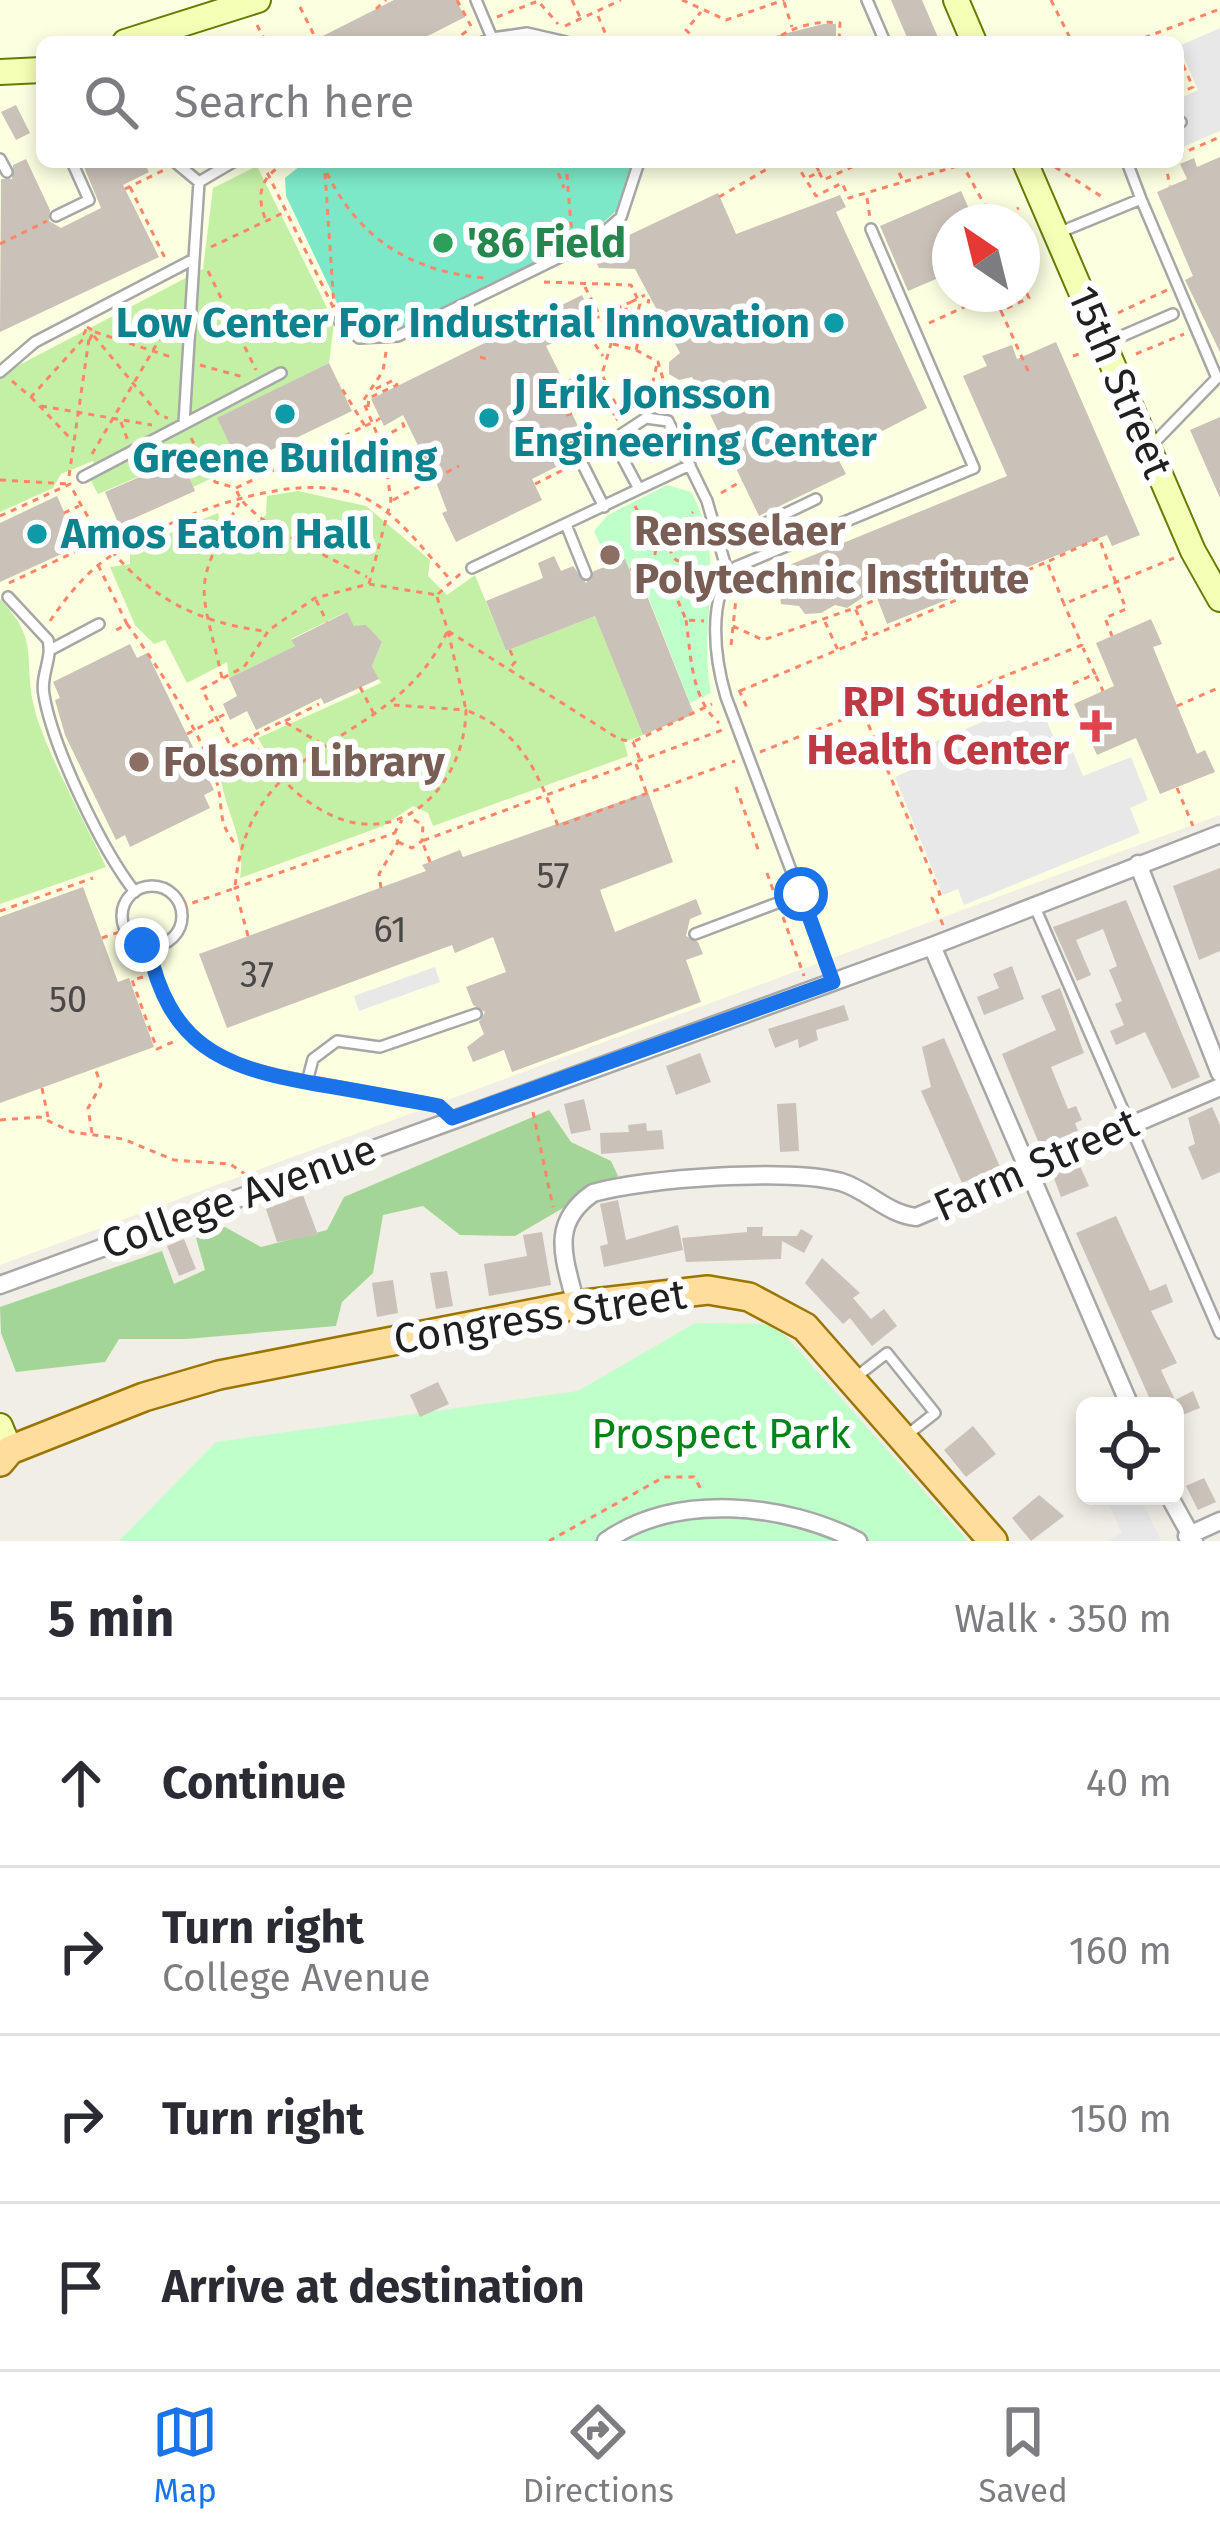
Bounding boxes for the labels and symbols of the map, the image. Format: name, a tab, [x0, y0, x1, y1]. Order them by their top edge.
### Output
north arrow	[932, 204, 1040, 312]
place label: '86 Field	[467, 218, 626, 268]
marker: '86 Field	[430, 230, 456, 256]
street label: 15th Street	[1057, 278, 1183, 486]
place label: Low Center For Industrial Innovation	[116, 298, 810, 348]
marker: Low Center For Industrial Innovation	[821, 310, 847, 336]
place label: J Erik Jonsson Engineering Center	[512, 369, 877, 467]
marker: Greene Building	[272, 401, 298, 427]
marker: J Erik Jonsson Engineering Center	[476, 405, 502, 431]
place label: Greene Building	[133, 433, 438, 483]
place label: Rensselaer Polytechnic Institute	[634, 506, 1029, 604]
place label: Amos Eaton Hall	[60, 509, 371, 559]
marker: Amos Eaton Hall	[24, 521, 50, 547]
marker: Rensselaer Polytechnic Institute	[597, 542, 623, 568]
place label: RPI Student Health Center	[807, 677, 1070, 775]
marker: RPI Student Health Center	[1080, 710, 1112, 742]
place label: Folsom Library	[163, 737, 446, 787]
marker: Folsom Library	[126, 749, 152, 775]
house number: 57	[536, 854, 570, 898]
route start	[774, 867, 828, 921]
house number: 61	[373, 908, 407, 952]
route end	[115, 918, 169, 972]
house number: 37	[240, 953, 274, 997]
house number: 50	[49, 978, 87, 1022]
street label: Farm Street	[926, 1097, 1147, 1232]
street label: College Avenue	[95, 1124, 383, 1270]
street label: Congress Street	[390, 1269, 691, 1365]
park label: Prospect Park	[591, 1409, 851, 1459]

